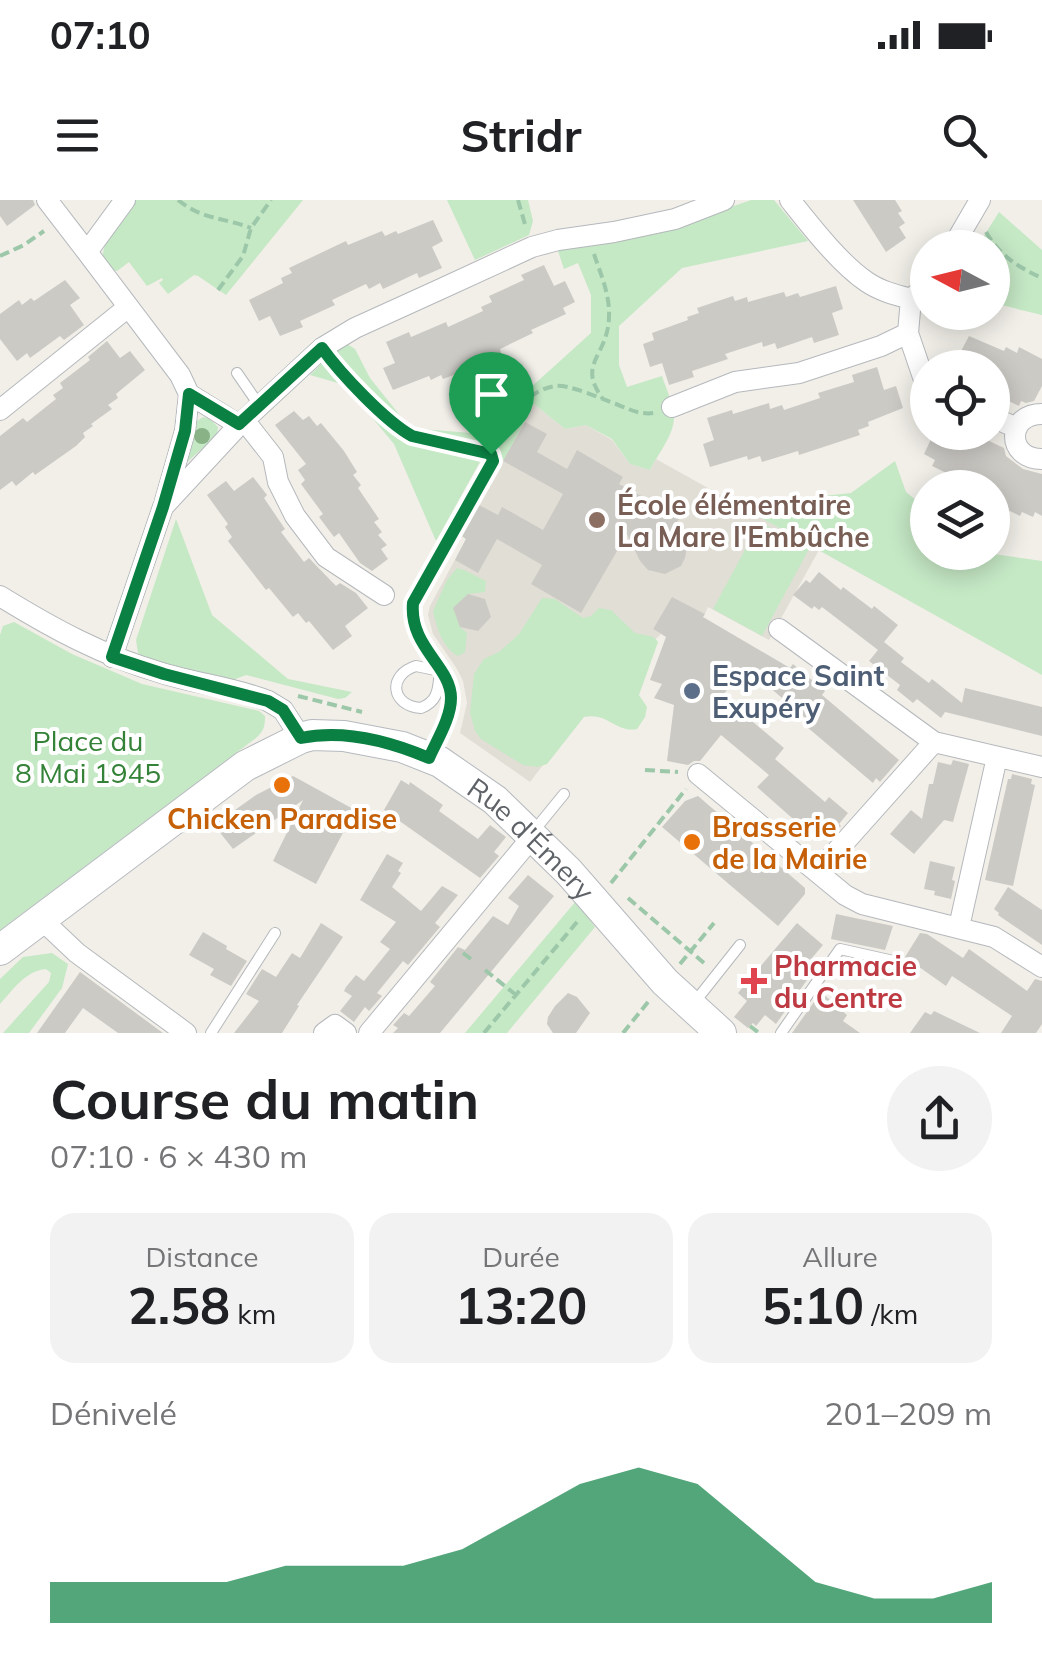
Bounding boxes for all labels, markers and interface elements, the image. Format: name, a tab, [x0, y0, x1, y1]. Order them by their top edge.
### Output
text: 07:10	[50, 11, 151, 59]
text: Stridr	[461, 107, 581, 163]
icon: menu	[50, 108, 105, 163]
icon: search	[937, 108, 992, 163]
north arrow	[910, 230, 1010, 330]
map controls	[910, 230, 1010, 570]
button: locate	[910, 350, 1010, 450]
pin	[449, 352, 534, 455]
icon: arrive	[464, 367, 519, 422]
button: layers	[910, 470, 1010, 570]
place label: École élémentaire La Mare l'Embûche	[617, 487, 870, 554]
marker: École élémentaire La Mare l'Embûche	[586, 509, 608, 531]
place label: Espace Saint Exupéry	[712, 658, 885, 725]
marker: Espace Saint Exupéry	[681, 680, 703, 702]
park label: Place du 8 Mai 1945	[15, 723, 161, 790]
street label: Rue d'Émery	[461, 769, 603, 907]
marker: Chicken Paradise	[271, 774, 293, 796]
place label: Chicken Paradise	[167, 801, 397, 836]
place label: Brasserie de la Mairie	[712, 809, 867, 876]
marker: Brasserie de la Mairie	[681, 831, 703, 853]
place label: Pharmacie du Centre	[774, 948, 917, 1015]
marker: Pharmacie du Centre	[743, 970, 765, 992]
text: Course du matin	[50, 1064, 479, 1133]
button: share	[887, 1066, 992, 1171]
text: 07:10 · 6 × 430 m	[50, 1136, 307, 1176]
text: Distance	[145, 1239, 259, 1274]
text: Durée	[482, 1239, 560, 1274]
text: Allure	[802, 1239, 878, 1274]
text: 2.58	[128, 1274, 230, 1337]
text: 13:20	[455, 1274, 587, 1337]
text: 5:10	[762, 1274, 864, 1337]
text: km	[230, 1296, 276, 1331]
text: /km	[864, 1296, 918, 1331]
text: Dénivelé	[50, 1393, 177, 1433]
text: 201–209 m	[824, 1393, 992, 1433]

